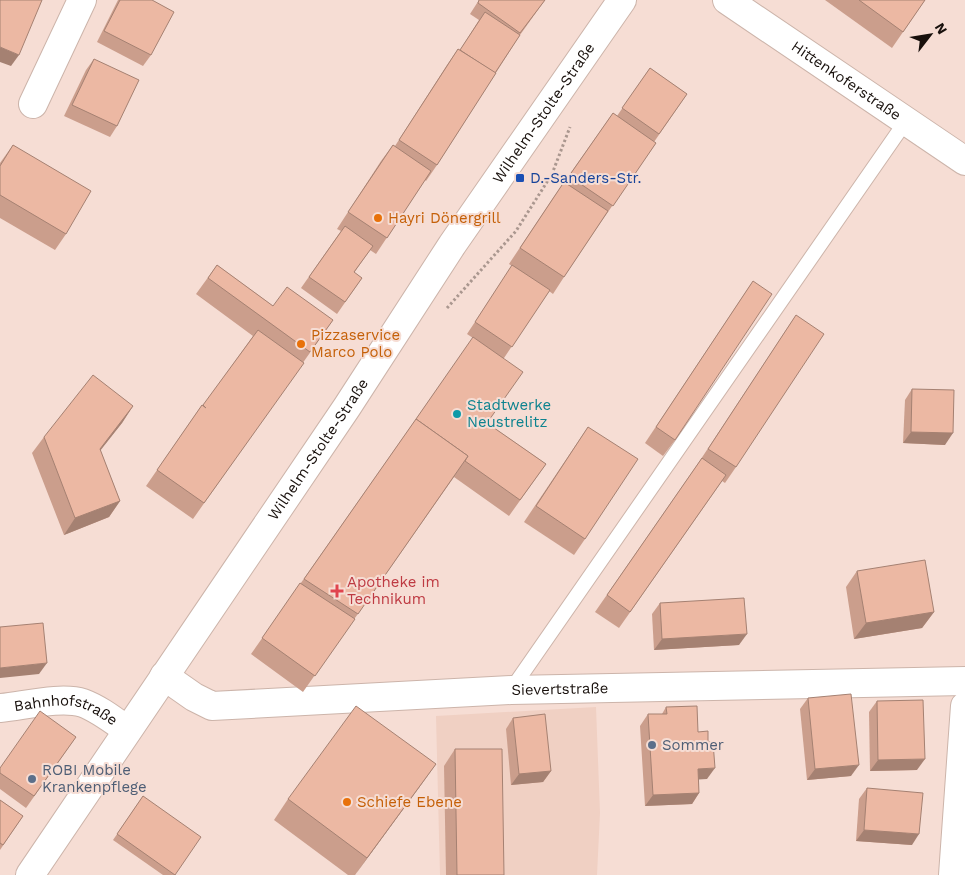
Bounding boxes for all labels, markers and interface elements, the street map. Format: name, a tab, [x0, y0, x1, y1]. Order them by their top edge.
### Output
north arrow	[905, 10, 955, 60]
text: N	[932, 20, 951, 37]
street label: Hittenkoferstraße	[788, 37, 905, 124]
street label: Wilhelm-Stolte-Straße	[489, 39, 599, 187]
place label: D.-Sanders-Str.	[530, 169, 641, 187]
marker: D.-Sanders-Str.	[514, 172, 526, 184]
place label: Hayri Dönergrill	[388, 209, 501, 227]
marker: Hayri Dönergrill	[372, 212, 384, 224]
place label: Pizzaservice Marco Polo	[311, 326, 400, 361]
marker: Pizzaservice Marco Polo	[295, 338, 307, 350]
street label: Wilhelm-Stolte-Straße	[264, 375, 372, 524]
place label: Stadtwerke Neustrelitz	[467, 396, 551, 431]
marker: Stadtwerke Neustrelitz	[451, 408, 463, 420]
place label: Apotheke im Technikum	[347, 573, 440, 608]
marker: Apotheke im Technikum	[331, 585, 343, 597]
street label: Sievertstraße	[511, 679, 608, 699]
street label: Bahnhofstraße	[13, 692, 121, 729]
place label: Sommer	[662, 736, 724, 754]
marker: Sommer	[646, 739, 658, 751]
place label: ROBI Mobile Krankenpflege	[42, 761, 147, 796]
marker: ROBI Mobile Krankenpflege	[26, 773, 38, 785]
place label: Schiefe Ebene	[357, 793, 462, 811]
marker: Schiefe Ebene	[341, 796, 353, 808]

